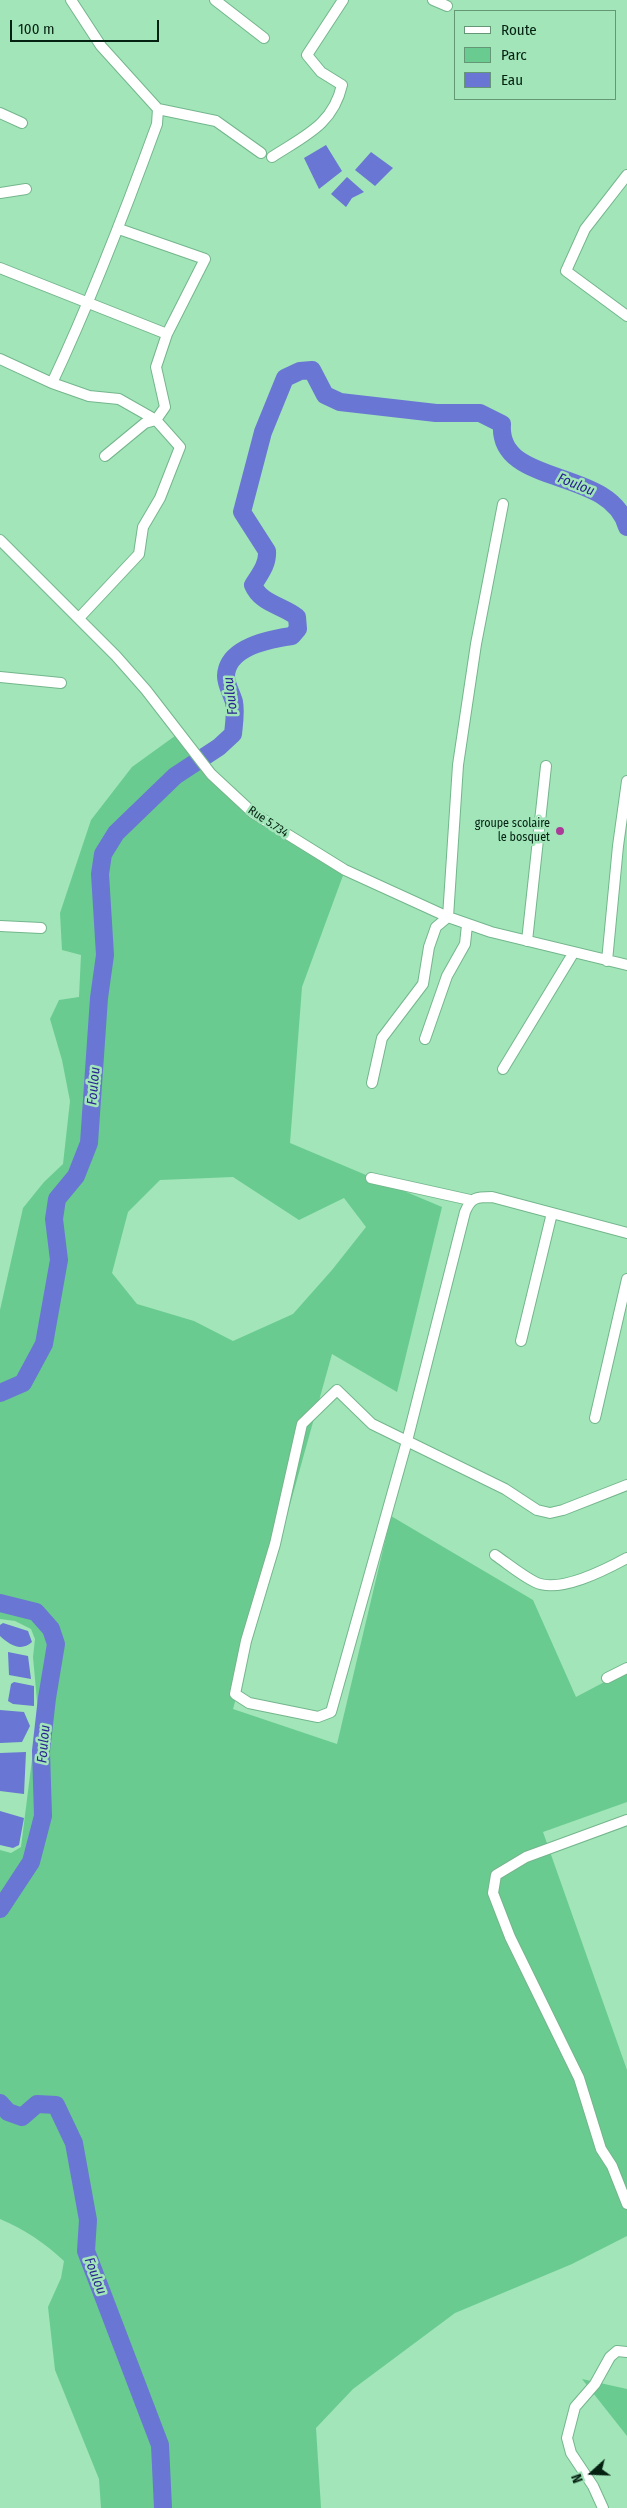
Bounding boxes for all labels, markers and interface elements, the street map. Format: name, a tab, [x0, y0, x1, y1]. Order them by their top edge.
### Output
scale bar	[12, 10, 161, 42]
legend	[454, 10, 617, 100]
text: 100 m	[18, 20, 55, 38]
text: Route	[501, 21, 537, 39]
text: Parc	[501, 46, 527, 64]
text: Eau	[501, 71, 523, 89]
water label: Foulou	[555, 470, 597, 500]
water label: Foulou	[220, 676, 242, 716]
street label: Rue 5.734	[245, 803, 291, 841]
place label: groupe scolaire le bosquet	[475, 817, 550, 845]
marker: groupe scolaire le bosquet	[554, 825, 566, 837]
water label: Foulou	[84, 1066, 104, 1106]
water label: Foulou	[34, 1724, 54, 1764]
water label: Foulou	[80, 2255, 110, 2297]
north arrow	[567, 2448, 617, 2498]
text: N	[568, 2471, 587, 2485]

